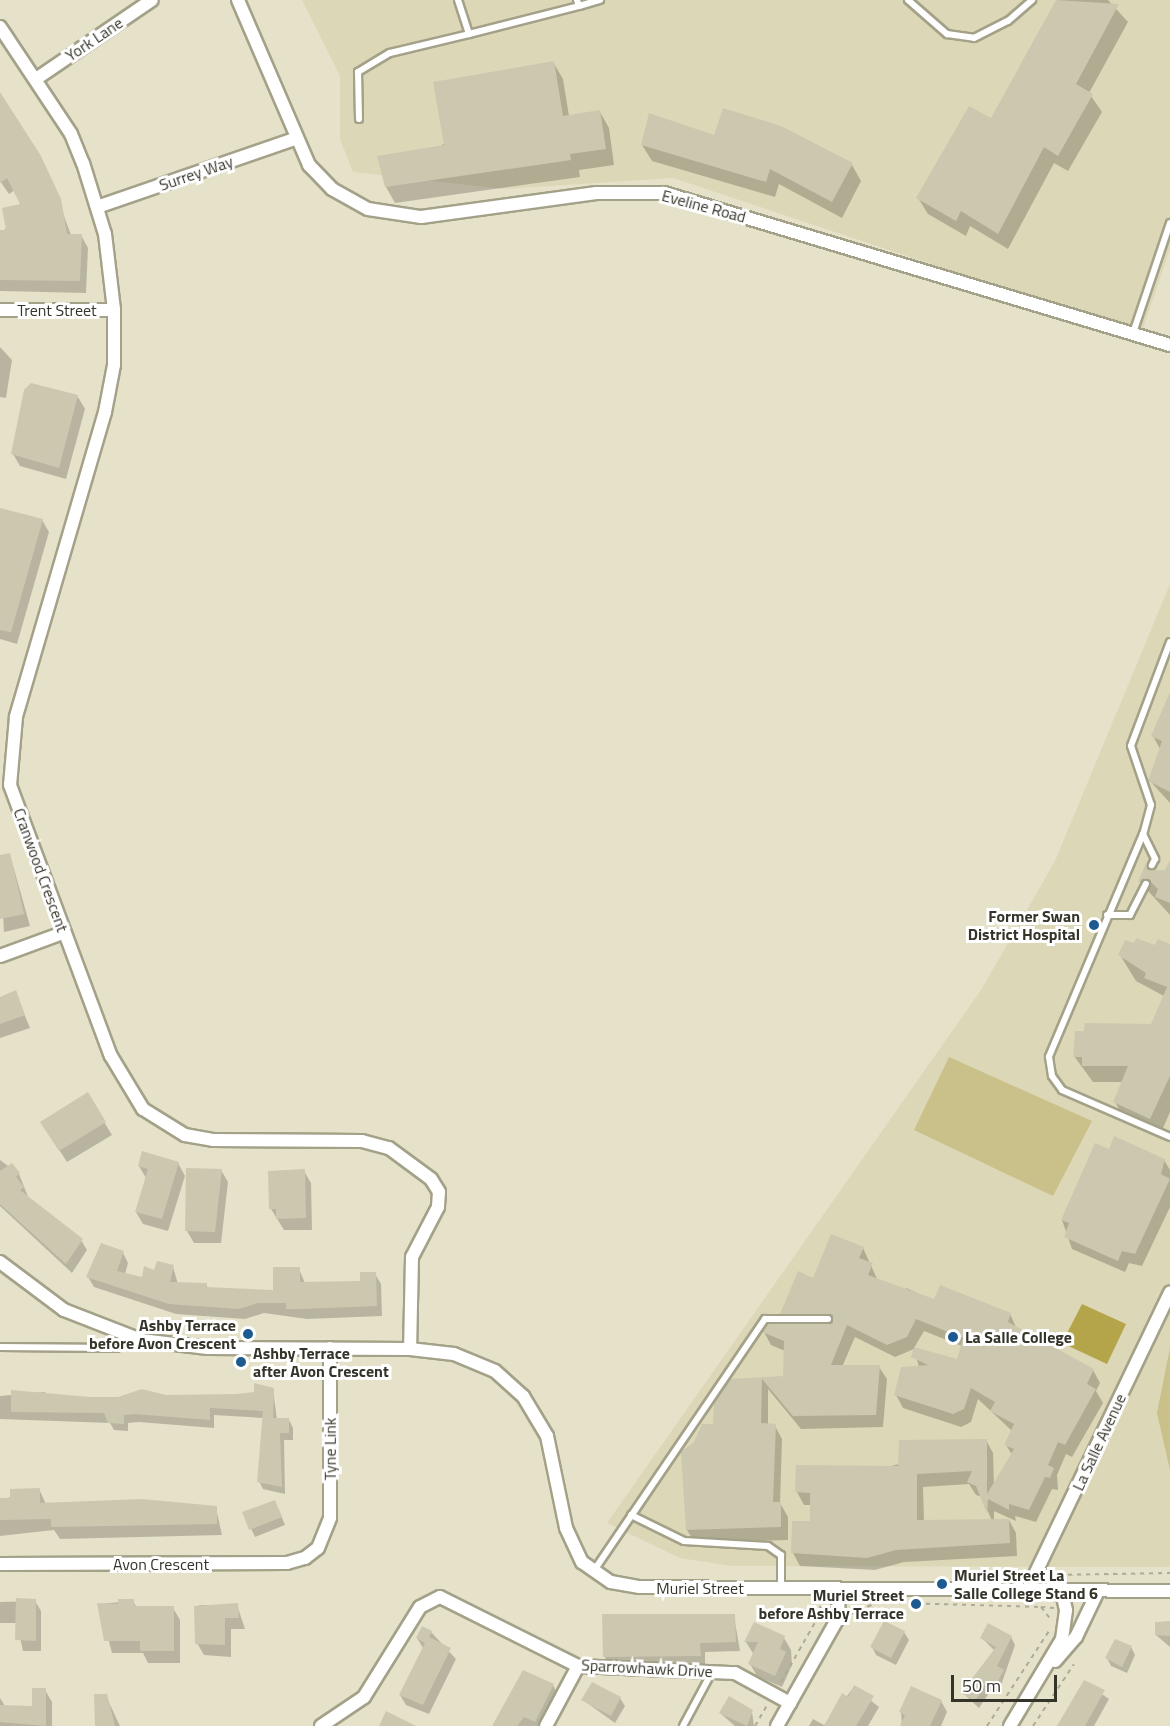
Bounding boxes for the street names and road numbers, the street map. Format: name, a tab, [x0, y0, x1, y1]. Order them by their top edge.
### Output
street label: York Lane	[62, 13, 126, 65]
street label: Surrey Way	[157, 151, 235, 195]
street label: Eveline Road	[660, 186, 748, 226]
street label: Trent Street	[17, 300, 97, 320]
street label: Cranwood Crescent	[10, 805, 72, 935]
street label: La Salle Avenue	[1068, 1390, 1130, 1494]
street label: Tyne Link	[320, 1418, 340, 1480]
street label: Avon Crescent	[113, 1554, 209, 1574]
street label: Muriel Street	[656, 1578, 744, 1598]
street label: Sparrowhawk Drive	[581, 1655, 713, 1681]

